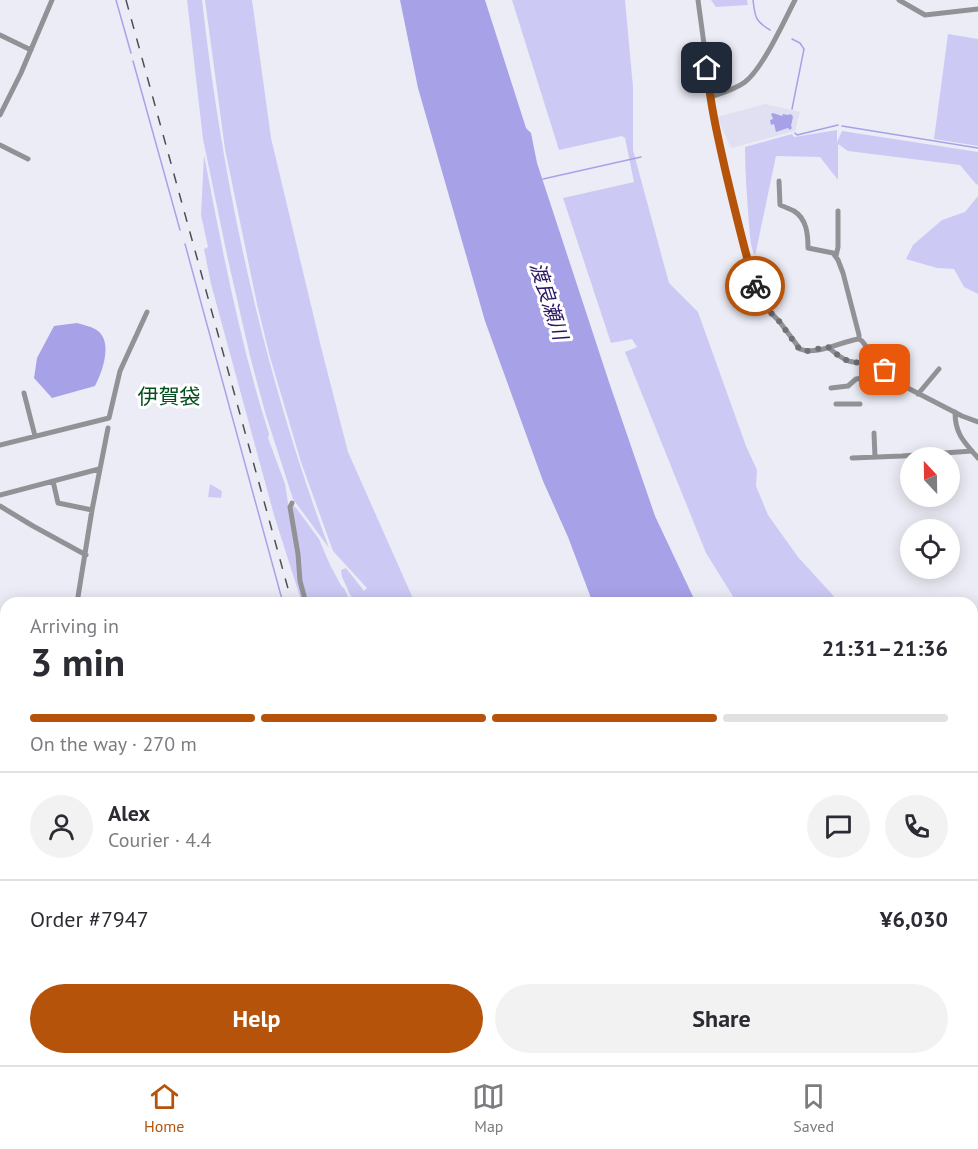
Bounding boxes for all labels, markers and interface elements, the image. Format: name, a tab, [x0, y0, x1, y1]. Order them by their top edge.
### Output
pin	[681, 42, 732, 93]
icon: home	[690, 51, 723, 84]
courier	[725, 256, 785, 316]
water label: 渡良瀬川	[524, 259, 574, 345]
icon: bike	[739, 270, 772, 303]
pin	[859, 344, 910, 395]
icon: bag	[868, 353, 901, 386]
district label: 伊賀袋	[138, 383, 201, 410]
north arrow	[900, 447, 960, 507]
map controls	[900, 447, 960, 579]
button: locate	[900, 519, 960, 579]
text: Arriving in	[30, 613, 119, 639]
text: 21:31–21:36	[822, 634, 948, 662]
text: 3 min	[30, 636, 125, 687]
text: On the way · 270 m	[30, 731, 197, 757]
button: person	[30, 795, 93, 858]
button: chat	[807, 795, 870, 858]
button: phone	[885, 795, 948, 858]
text: Alex	[108, 799, 150, 827]
text: Courier · 4.4	[108, 827, 211, 853]
text: Order #7947	[30, 905, 149, 933]
text: ¥6,030	[880, 905, 948, 933]
button: Help	[30, 984, 483, 1053]
button: Share	[495, 984, 948, 1053]
tab: Home	[144, 1080, 184, 1136]
tab: Map	[472, 1080, 505, 1136]
tab: Saved	[793, 1080, 834, 1136]

